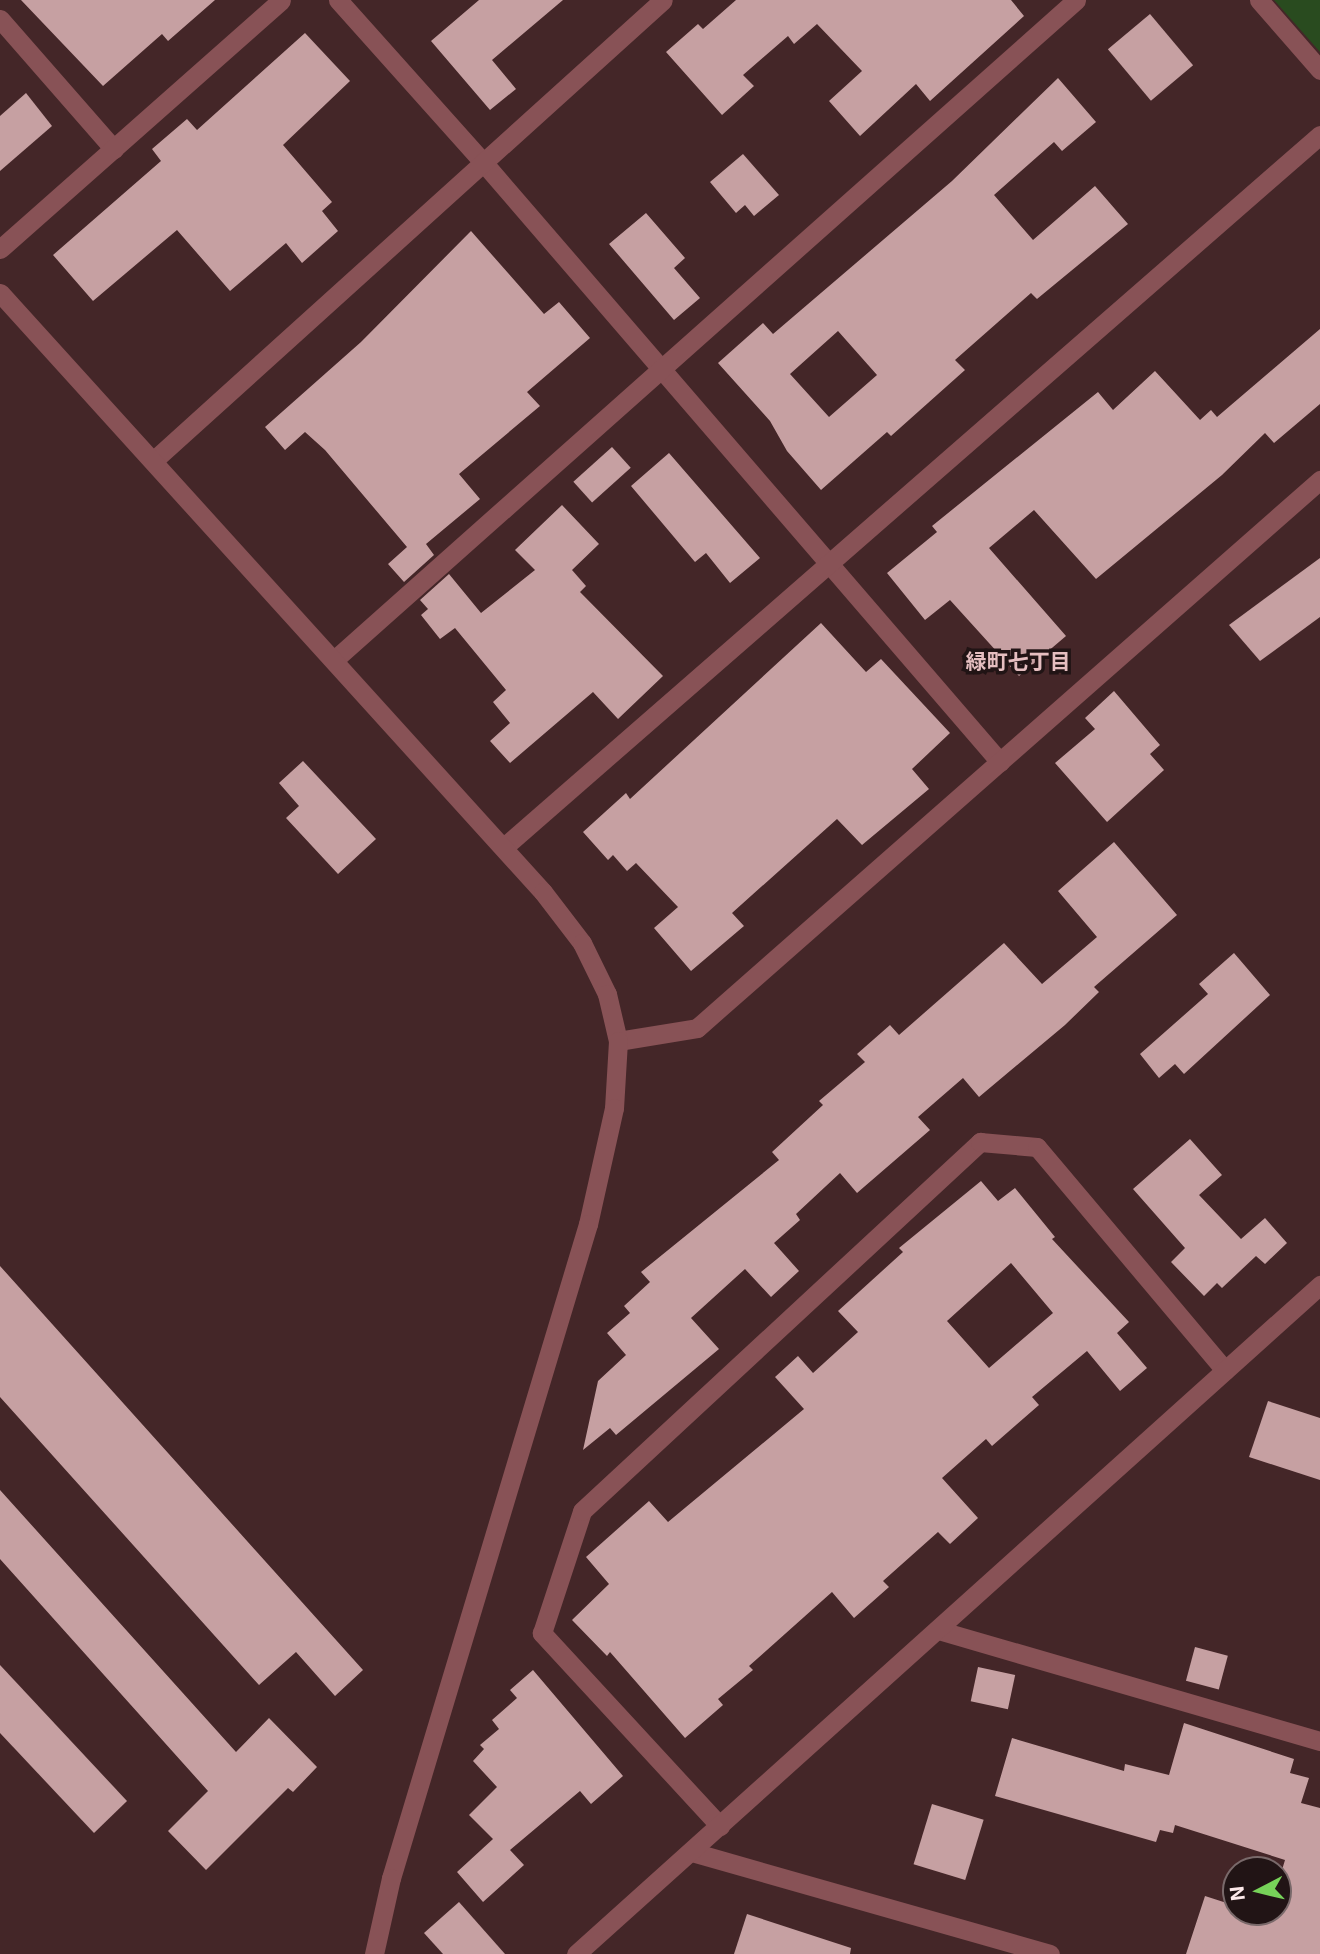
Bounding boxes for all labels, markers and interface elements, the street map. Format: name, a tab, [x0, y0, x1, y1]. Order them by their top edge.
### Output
district label: 緑町七丁目	[966, 649, 1070, 675]
north arrow	[1222, 1856, 1292, 1926]
text: N	[1225, 1885, 1250, 1902]

